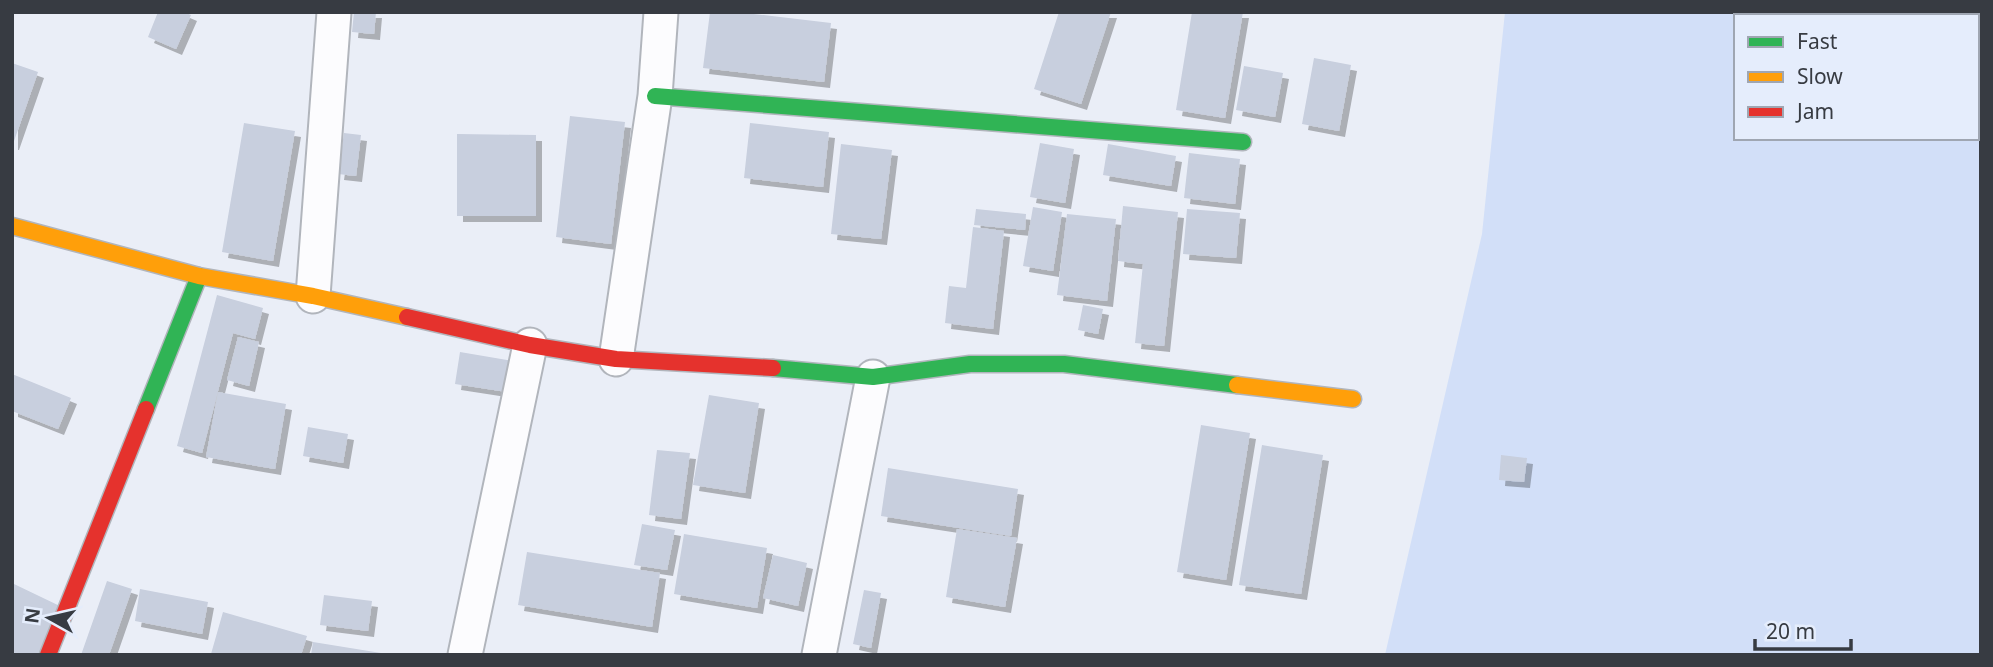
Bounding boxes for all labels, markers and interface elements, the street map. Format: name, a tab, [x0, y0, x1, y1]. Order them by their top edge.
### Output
legend	[1734, 14, 1979, 140]
text: Fast	[1797, 27, 1838, 55]
text: Slow	[1797, 62, 1843, 90]
text: Jam	[1795, 97, 1834, 125]
north arrow	[14, 583, 84, 653]
text: N	[18, 606, 46, 625]
scale bar	[1755, 608, 1851, 652]
text: 20 m	[1766, 617, 1815, 645]

